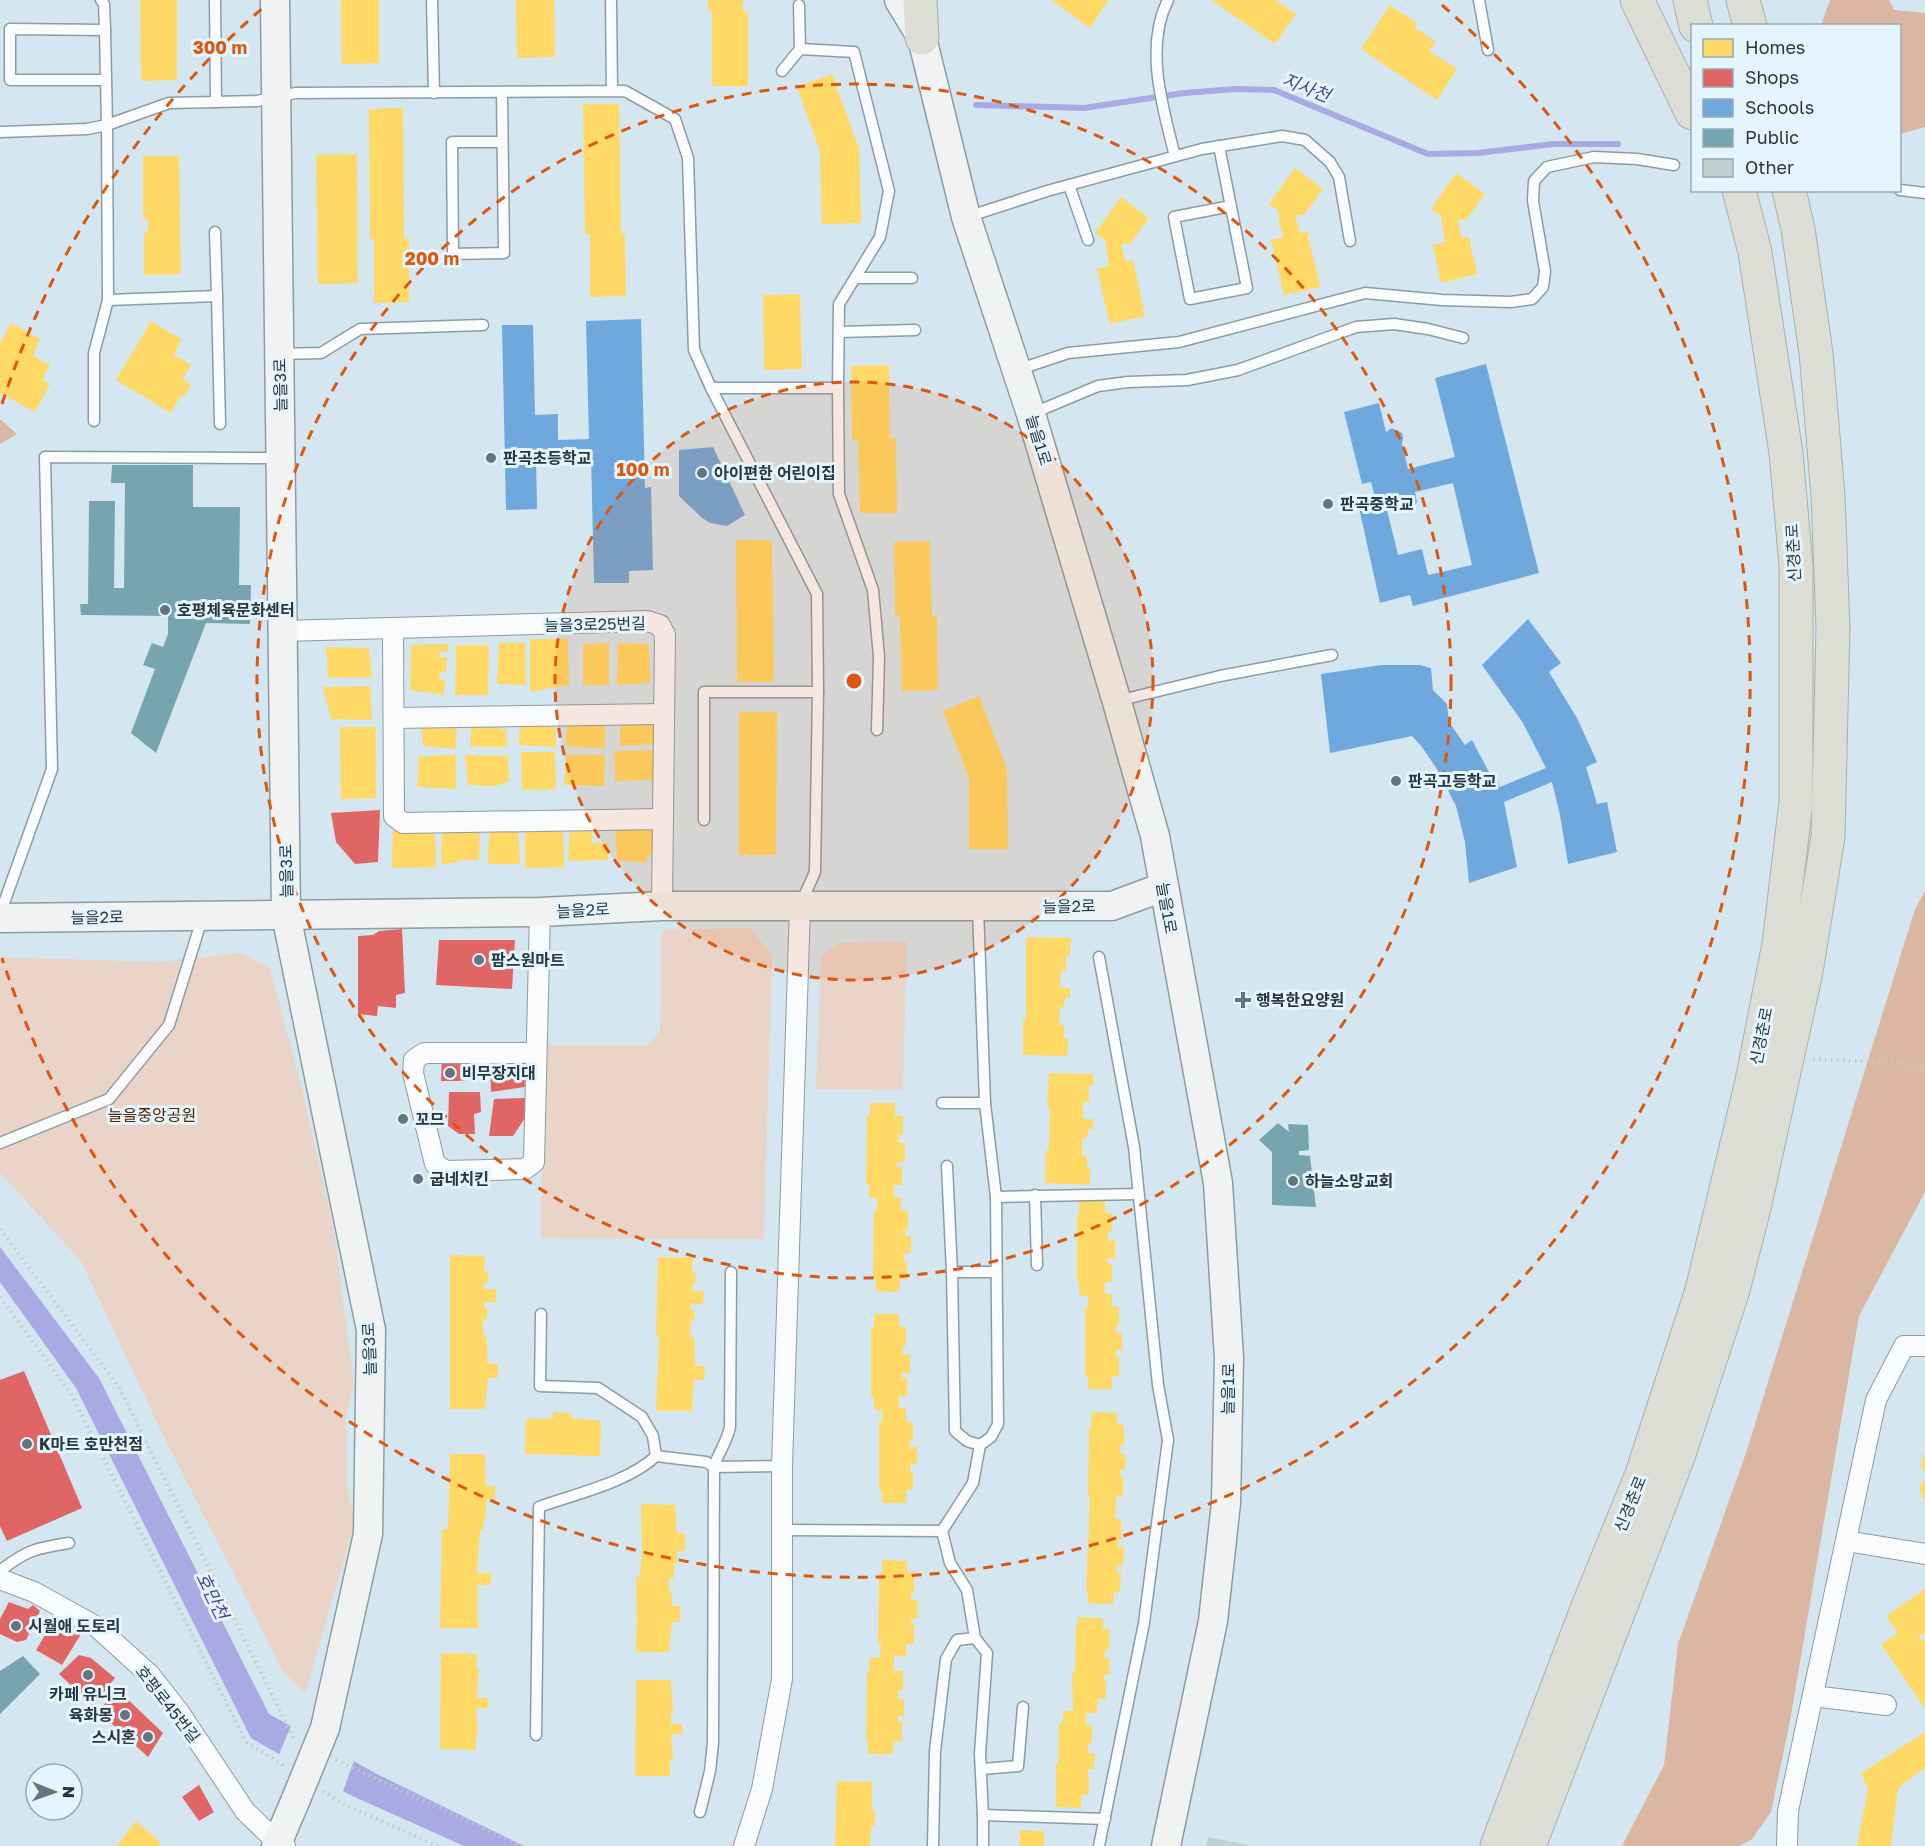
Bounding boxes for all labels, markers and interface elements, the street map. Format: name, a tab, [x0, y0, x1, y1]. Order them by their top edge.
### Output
legend	[1691, 24, 1901, 192]
text: 300 m	[193, 36, 247, 58]
text: Homes	[1745, 36, 1805, 58]
text: Shops	[1745, 66, 1799, 88]
water label: 지사천	[1279, 68, 1336, 107]
text: Schools	[1745, 96, 1814, 118]
text: Public	[1745, 126, 1799, 148]
text: Other	[1745, 156, 1794, 178]
text: 200 m	[405, 247, 459, 269]
street label: 늘을3로	[270, 358, 290, 412]
street label: 늘을1로	[1022, 412, 1056, 468]
place label: 판곡초등학교	[503, 448, 592, 468]
marker: 판곡초등학교	[484, 451, 498, 465]
text: 100 m	[617, 458, 669, 480]
place label: 아이편한 어린이집	[714, 463, 836, 483]
marker: 아이편한 어린이집	[695, 466, 709, 480]
place label: 판곡중학교	[1340, 494, 1414, 514]
marker: 판곡중학교	[1321, 497, 1335, 511]
street label: 신경춘로	[1781, 523, 1805, 583]
place label: 호평체육문화센터	[177, 600, 295, 620]
marker: 호평체육문화센터	[158, 603, 172, 617]
street label: 늘을3로25번길	[544, 613, 646, 635]
centre of rings	[844, 671, 864, 691]
place label: 판곡고등학교	[1408, 771, 1497, 791]
marker: 판곡고등학교	[1389, 774, 1403, 788]
street label: 늘을3로	[276, 844, 296, 898]
street label: 늘을1로	[1153, 881, 1181, 936]
street label: 늘을2로	[1042, 896, 1096, 916]
street label: 늘을2로	[556, 899, 610, 921]
street label: 늘을2로	[70, 907, 124, 927]
place label: 팜스원마트	[491, 950, 565, 970]
marker: 팜스원마트	[472, 953, 486, 967]
place label: 행복한요양원	[1256, 990, 1344, 1010]
marker: 행복한요양원	[1234, 991, 1252, 1009]
street label: 신경춘로	[1746, 1005, 1776, 1067]
place label: 비무장지대	[462, 1063, 536, 1083]
marker: 비무장지대	[443, 1066, 457, 1080]
park label: 늘을중앙공원	[108, 1105, 196, 1125]
place label: 꼬므	[415, 1109, 445, 1129]
marker: 꼬므	[396, 1112, 410, 1126]
place label: 굽네치킨	[430, 1169, 489, 1189]
place label: 하늘소망교회	[1305, 1171, 1393, 1191]
marker: 굽네치킨	[411, 1172, 425, 1186]
marker: 하늘소망교회	[1286, 1174, 1300, 1188]
street label: 늘을3로	[358, 1322, 380, 1376]
street label: 늘을1로	[1218, 1363, 1238, 1415]
place label: K마트 호만천점	[39, 1434, 143, 1454]
marker: K마트 호만천점	[20, 1437, 34, 1451]
street label: 신경춘로	[1610, 1473, 1650, 1535]
water label: 호만천	[192, 1568, 235, 1625]
place label: 시월애 도토리	[28, 1616, 120, 1636]
marker: 시월애 도토리	[9, 1619, 23, 1633]
street label: 호평로45번길	[132, 1661, 204, 1747]
marker: 카페 유니크	[81, 1668, 95, 1682]
place label: 카페 유니크	[49, 1684, 127, 1704]
place label: 육화몽	[69, 1705, 113, 1725]
marker: 육화몽	[118, 1708, 132, 1722]
place label: 스시혼	[92, 1727, 136, 1747]
marker: 스시혼	[141, 1730, 155, 1744]
north arrow	[24, 1762, 84, 1822]
text: N	[59, 1786, 79, 1799]

